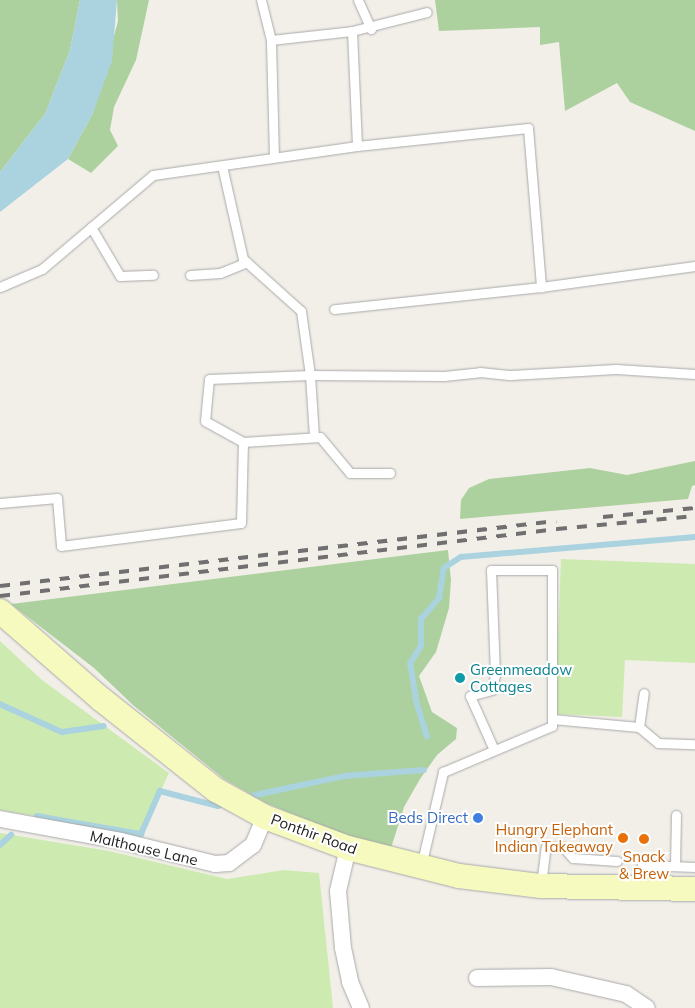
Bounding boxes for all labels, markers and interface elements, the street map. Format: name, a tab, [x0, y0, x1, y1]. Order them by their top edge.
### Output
place label: Greenmeadow Cottages	[470, 660, 572, 695]
marker: Greenmeadow Cottages	[454, 672, 466, 684]
place label: Beds Direct	[388, 809, 468, 827]
street label: Ponthir Road	[268, 810, 360, 858]
marker: Beds Direct	[472, 812, 484, 824]
place label: Hungry Elephant Indian Takeaway	[495, 820, 613, 855]
street label: Malthouse Lane	[88, 827, 200, 869]
marker: Hungry Elephant Indian Takeaway	[617, 832, 629, 844]
marker: Snack & Brew	[638, 833, 650, 845]
place label: Snack & Brew	[619, 847, 669, 882]

